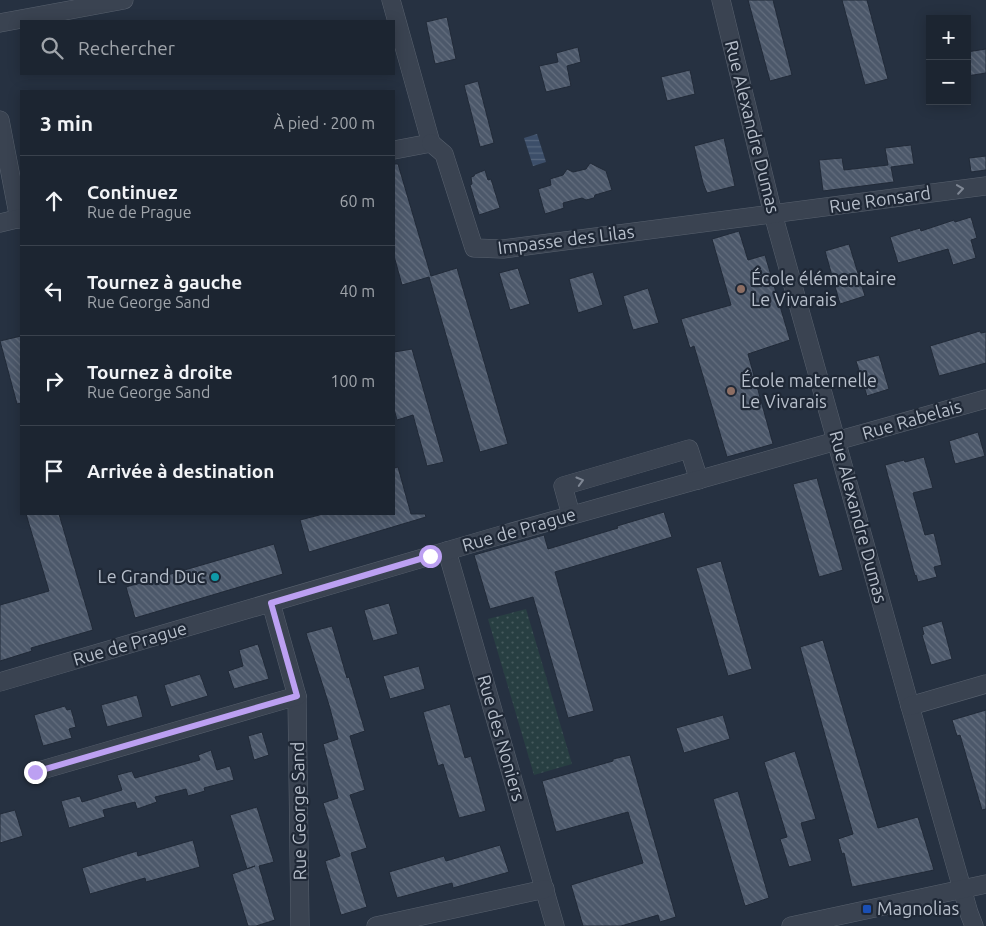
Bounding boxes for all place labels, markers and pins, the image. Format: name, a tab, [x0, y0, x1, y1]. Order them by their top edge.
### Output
place label: École élémentaire Le Vivarais	[751, 267, 896, 309]
marker: École élémentaire Le Vivarais	[735, 283, 747, 295]
place label: École maternelle Le Vivarais	[741, 369, 877, 411]
marker: École maternelle Le Vivarais	[725, 385, 737, 397]
place label: Le Grand Duc	[98, 566, 205, 586]
marker: Le Grand Duc	[209, 571, 221, 583]
place label: Magnolias	[877, 898, 959, 918]
marker: Magnolias	[861, 903, 873, 915]

